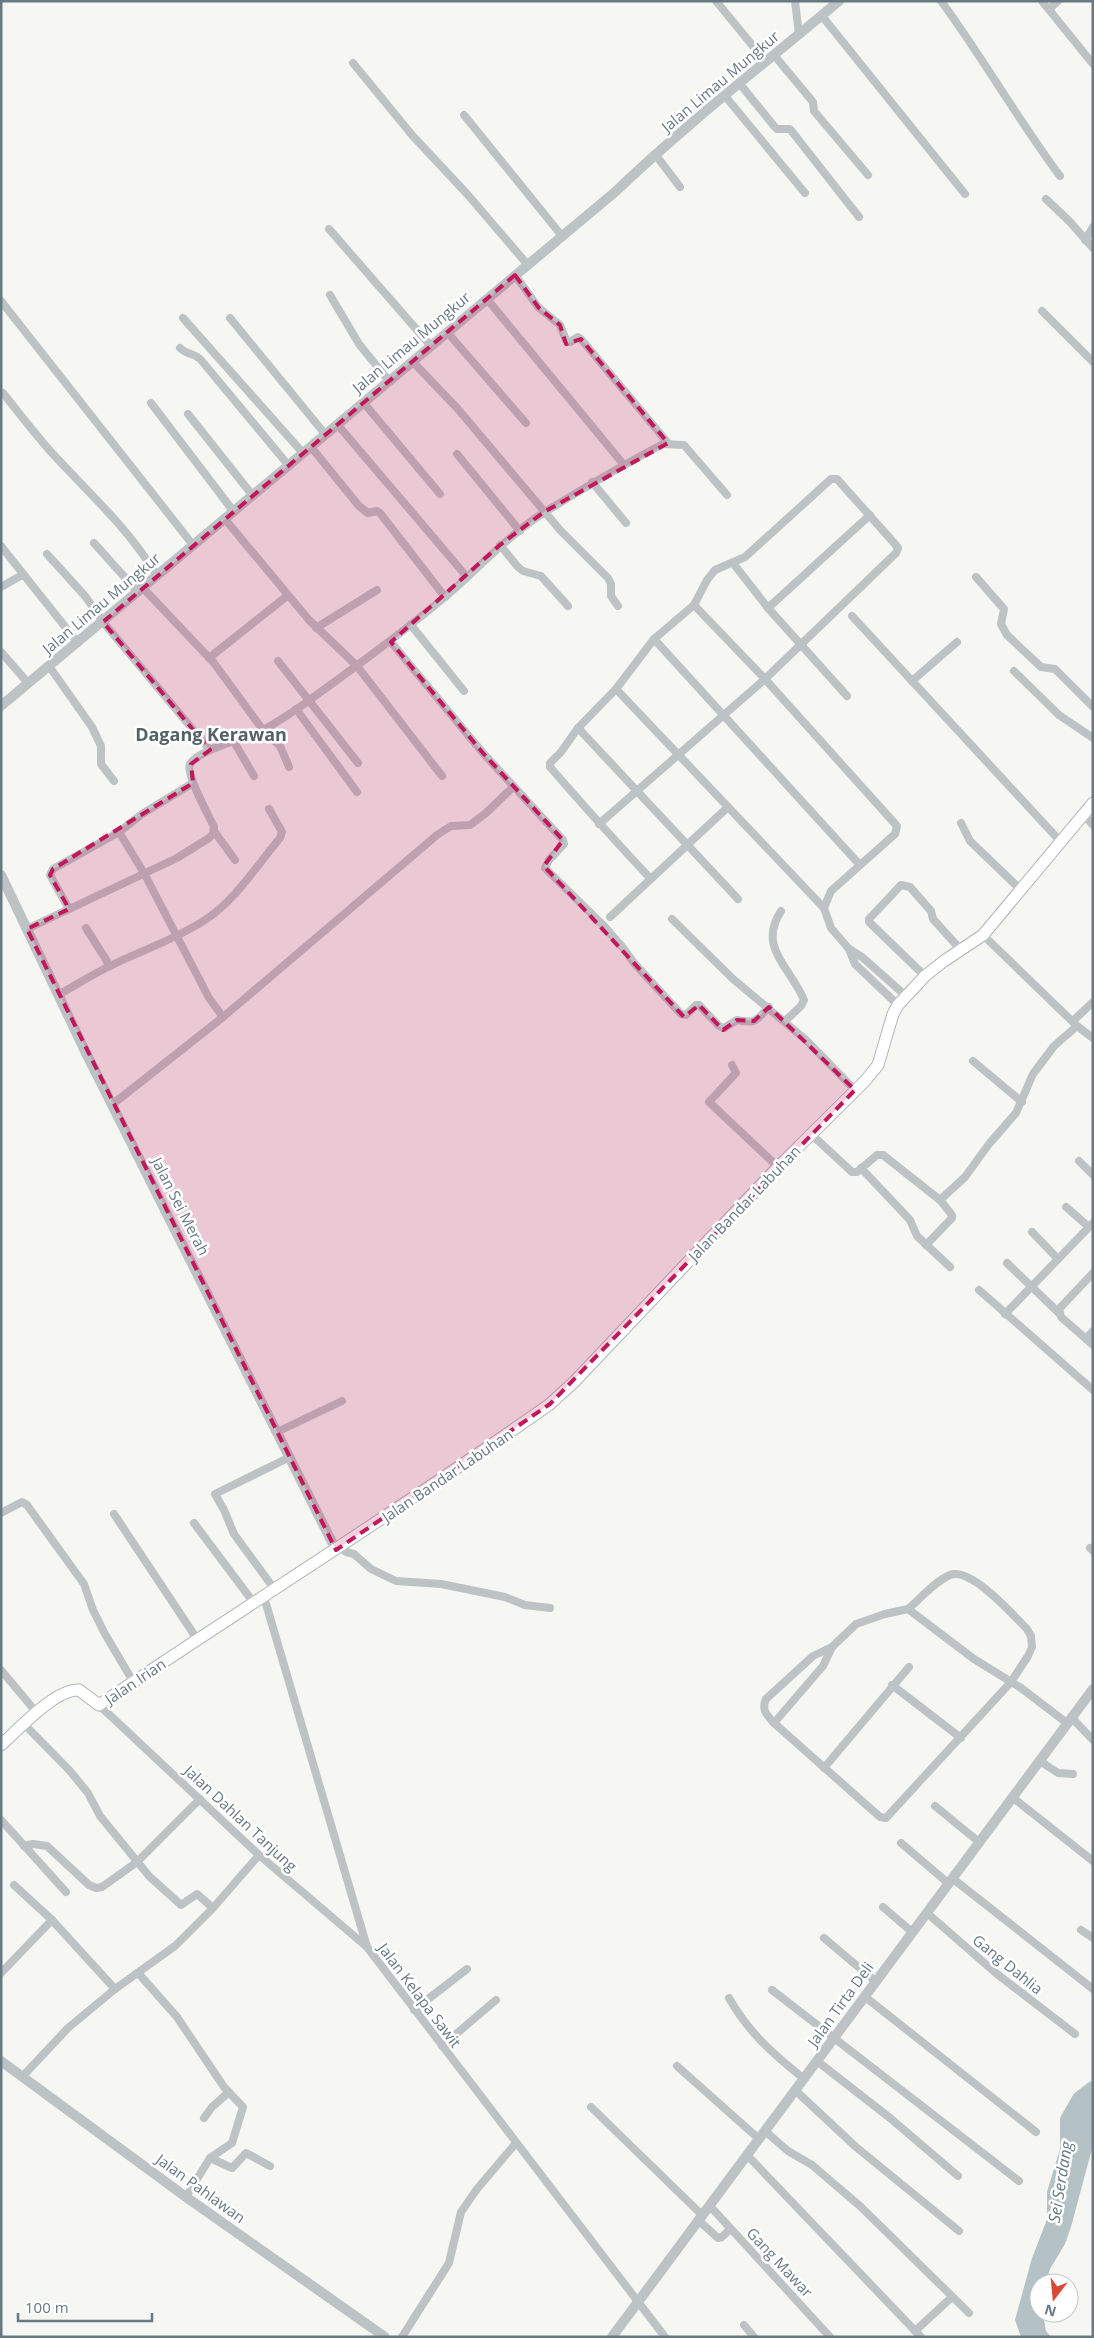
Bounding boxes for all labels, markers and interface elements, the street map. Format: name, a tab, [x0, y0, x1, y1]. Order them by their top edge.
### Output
street label: Jalan Limau Mungkur	[655, 26, 783, 137]
street label: Jalan Limau Mungkur	[346, 287, 474, 398]
street label: Jalan Limau Mungkur	[36, 548, 164, 659]
district label: Dagang Kerawan	[135, 722, 287, 746]
street label: Jalan Bandar Labuhan	[682, 1141, 805, 1267]
street label: Jalan Sei Merah	[147, 1152, 214, 1258]
street label: Jalan Bandar Labuhan	[376, 1424, 516, 1527]
street label: Jalan Irian	[99, 1653, 169, 1710]
street label: Jalan Dahlan Tanjung	[179, 1759, 302, 1876]
street label: Gang Dahlia	[969, 1930, 1047, 1998]
street label: Jalan Kelapa Sawit	[373, 1937, 466, 2051]
street label: Jalan Tirta Deli	[801, 1958, 878, 2052]
water label: Sei Serdang	[1043, 2139, 1077, 2224]
street label: Jalan Pahlawan	[151, 2148, 250, 2227]
street label: Gang Mawar	[743, 2223, 817, 2301]
north arrow	[1029, 2273, 1079, 2323]
scale bar	[18, 2290, 151, 2322]
text: 100 m	[25, 2297, 69, 2317]
text: N	[1042, 2300, 1058, 2322]

